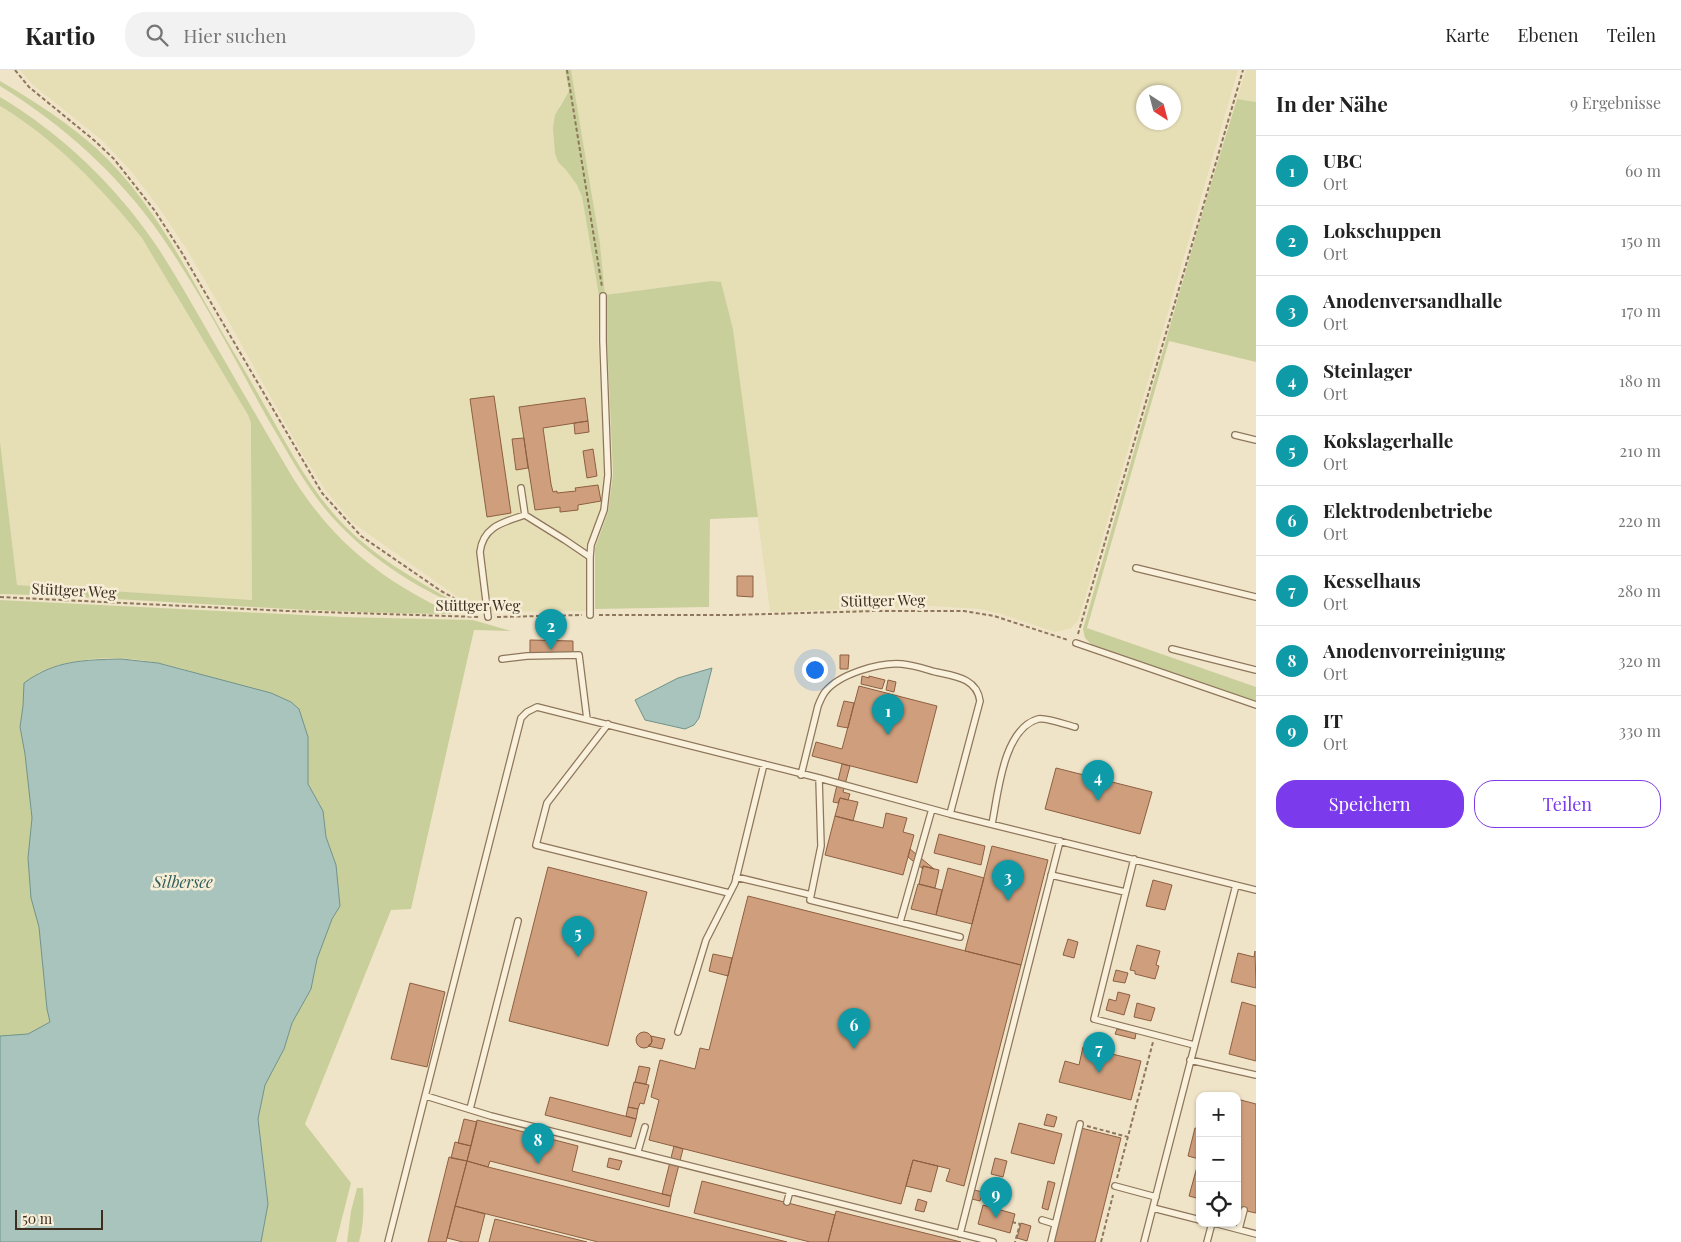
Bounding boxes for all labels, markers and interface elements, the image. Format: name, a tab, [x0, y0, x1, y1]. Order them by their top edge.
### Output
search box	[125, 12, 475, 57]
text: Kartio	[25, 19, 95, 51]
icon: search	[143, 21, 171, 49]
text: Hier suchen	[183, 22, 287, 48]
text: Karte	[1445, 23, 1490, 47]
text: Ebenen	[1518, 23, 1578, 47]
text: Teilen	[1606, 23, 1656, 47]
north arrow	[1136, 85, 1181, 130]
text: In der Nähe	[1276, 89, 1388, 117]
text: 9 Ergebnisse	[1570, 92, 1661, 113]
text: UBC	[1323, 147, 1362, 173]
text: 1	[1289, 160, 1295, 181]
text: 60 m	[1625, 160, 1661, 181]
text: Ort	[1323, 173, 1348, 194]
text: Lokschuppen	[1323, 217, 1441, 243]
text: 2	[1288, 230, 1296, 251]
text: 150 m	[1621, 230, 1661, 251]
text: Ort	[1323, 243, 1348, 264]
text: Anodenversandhalle	[1323, 287, 1502, 313]
text: 3	[1288, 300, 1296, 321]
text: 170 m	[1621, 300, 1661, 321]
text: Ort	[1323, 313, 1348, 334]
text: Steinlager	[1323, 357, 1412, 383]
text: 4	[1288, 370, 1296, 391]
text: 180 m	[1619, 370, 1661, 391]
text: Ort	[1323, 383, 1348, 404]
text: Kokslagerhalle	[1323, 427, 1453, 453]
text: 5	[1288, 440, 1296, 461]
text: 210 m	[1620, 440, 1661, 461]
text: Ort	[1323, 453, 1348, 474]
text: Elektrodenbetriebe	[1323, 497, 1493, 523]
text: 6	[1288, 510, 1296, 531]
text: 220 m	[1618, 510, 1661, 531]
text: Ort	[1323, 523, 1348, 544]
text: Kesselhaus	[1323, 567, 1421, 593]
street label: Stüttger Weg	[31, 578, 117, 602]
text: 7	[1288, 580, 1296, 601]
text: 280 m	[1617, 580, 1661, 601]
street label: Stüttger Weg	[840, 589, 926, 611]
text: Ort	[1323, 593, 1348, 614]
street label: Stüttger Weg	[436, 595, 521, 615]
pin: 2	[535, 609, 567, 650]
text: Anodenvorreinigung	[1323, 637, 1505, 663]
text: 8	[1288, 650, 1296, 671]
text: 320 m	[1618, 650, 1661, 671]
your location	[802, 657, 828, 683]
text: Ort	[1323, 663, 1348, 684]
pin: 1	[872, 694, 904, 735]
text: IT	[1323, 707, 1343, 733]
text: 9	[1288, 720, 1296, 741]
text: 330 m	[1619, 720, 1661, 741]
text: Ort	[1323, 733, 1348, 754]
pin: 4	[1082, 760, 1114, 801]
button: Speichern	[1276, 780, 1464, 828]
button: Teilen	[1474, 780, 1661, 828]
pin: 3	[992, 860, 1024, 901]
water label: Silbersee	[152, 871, 213, 892]
pin: 5	[562, 916, 594, 957]
pin: 6	[838, 1008, 870, 1049]
pin: 7	[1083, 1032, 1115, 1073]
map controls	[1196, 1092, 1241, 1227]
button: +	[1196, 1092, 1241, 1137]
pin: 8	[522, 1123, 554, 1164]
button: −	[1196, 1137, 1241, 1182]
pin: 9	[980, 1177, 1012, 1218]
button: locate	[1196, 1182, 1241, 1227]
scale bar	[15, 1207, 102, 1230]
text: 50 m	[22, 1209, 52, 1228]

